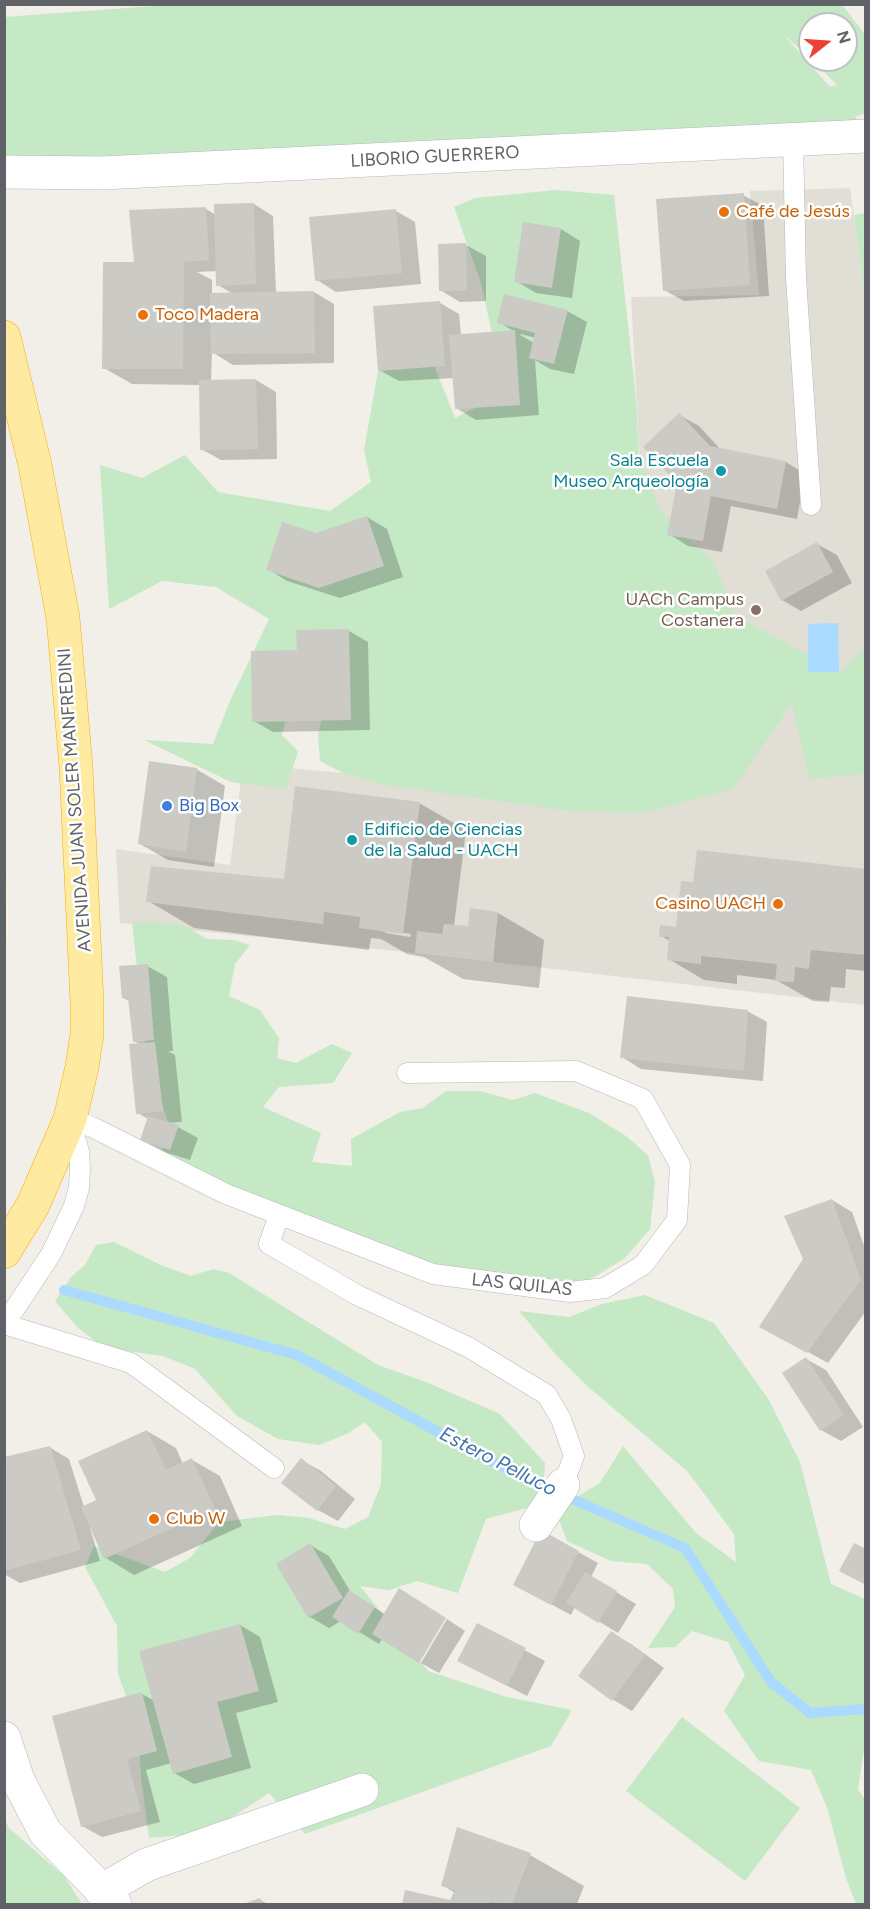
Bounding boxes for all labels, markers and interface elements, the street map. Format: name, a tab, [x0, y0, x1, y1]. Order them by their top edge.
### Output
north arrow	[798, 12, 858, 72]
text: N	[833, 28, 855, 46]
street label: LIBORIO GUERRERO	[350, 142, 520, 172]
place label: Café de Jesús	[736, 201, 850, 223]
marker: Café de Jesús	[717, 205, 731, 219]
place label: Toco Madera	[155, 304, 259, 326]
marker: Toco Madera	[136, 308, 150, 322]
place label: Sala Escuela Museo Arqueología	[553, 450, 709, 492]
marker: Sala Escuela Museo Arqueología	[714, 464, 728, 478]
place label: UACh Campus Costanera	[625, 589, 744, 632]
marker: UACh Campus Costanera	[749, 603, 763, 617]
street label: AVENIDA JUAN SOLER MANFREDINI	[54, 647, 96, 953]
place label: Big Box	[179, 795, 239, 817]
marker: Big Box	[160, 799, 174, 813]
place label: Edificio de Ciencias de la Salud - UACH	[364, 819, 522, 862]
marker: Edificio de Ciencias de la Salud - UACH	[345, 833, 359, 847]
place label: Casino UACH	[655, 893, 766, 915]
marker: Casino UACH	[771, 897, 785, 911]
street label: LAS QUILAS	[471, 1269, 573, 1301]
water label: Estero Pelluco	[435, 1422, 561, 1502]
place label: Club W	[166, 1508, 225, 1530]
marker: Club W	[147, 1512, 161, 1526]

